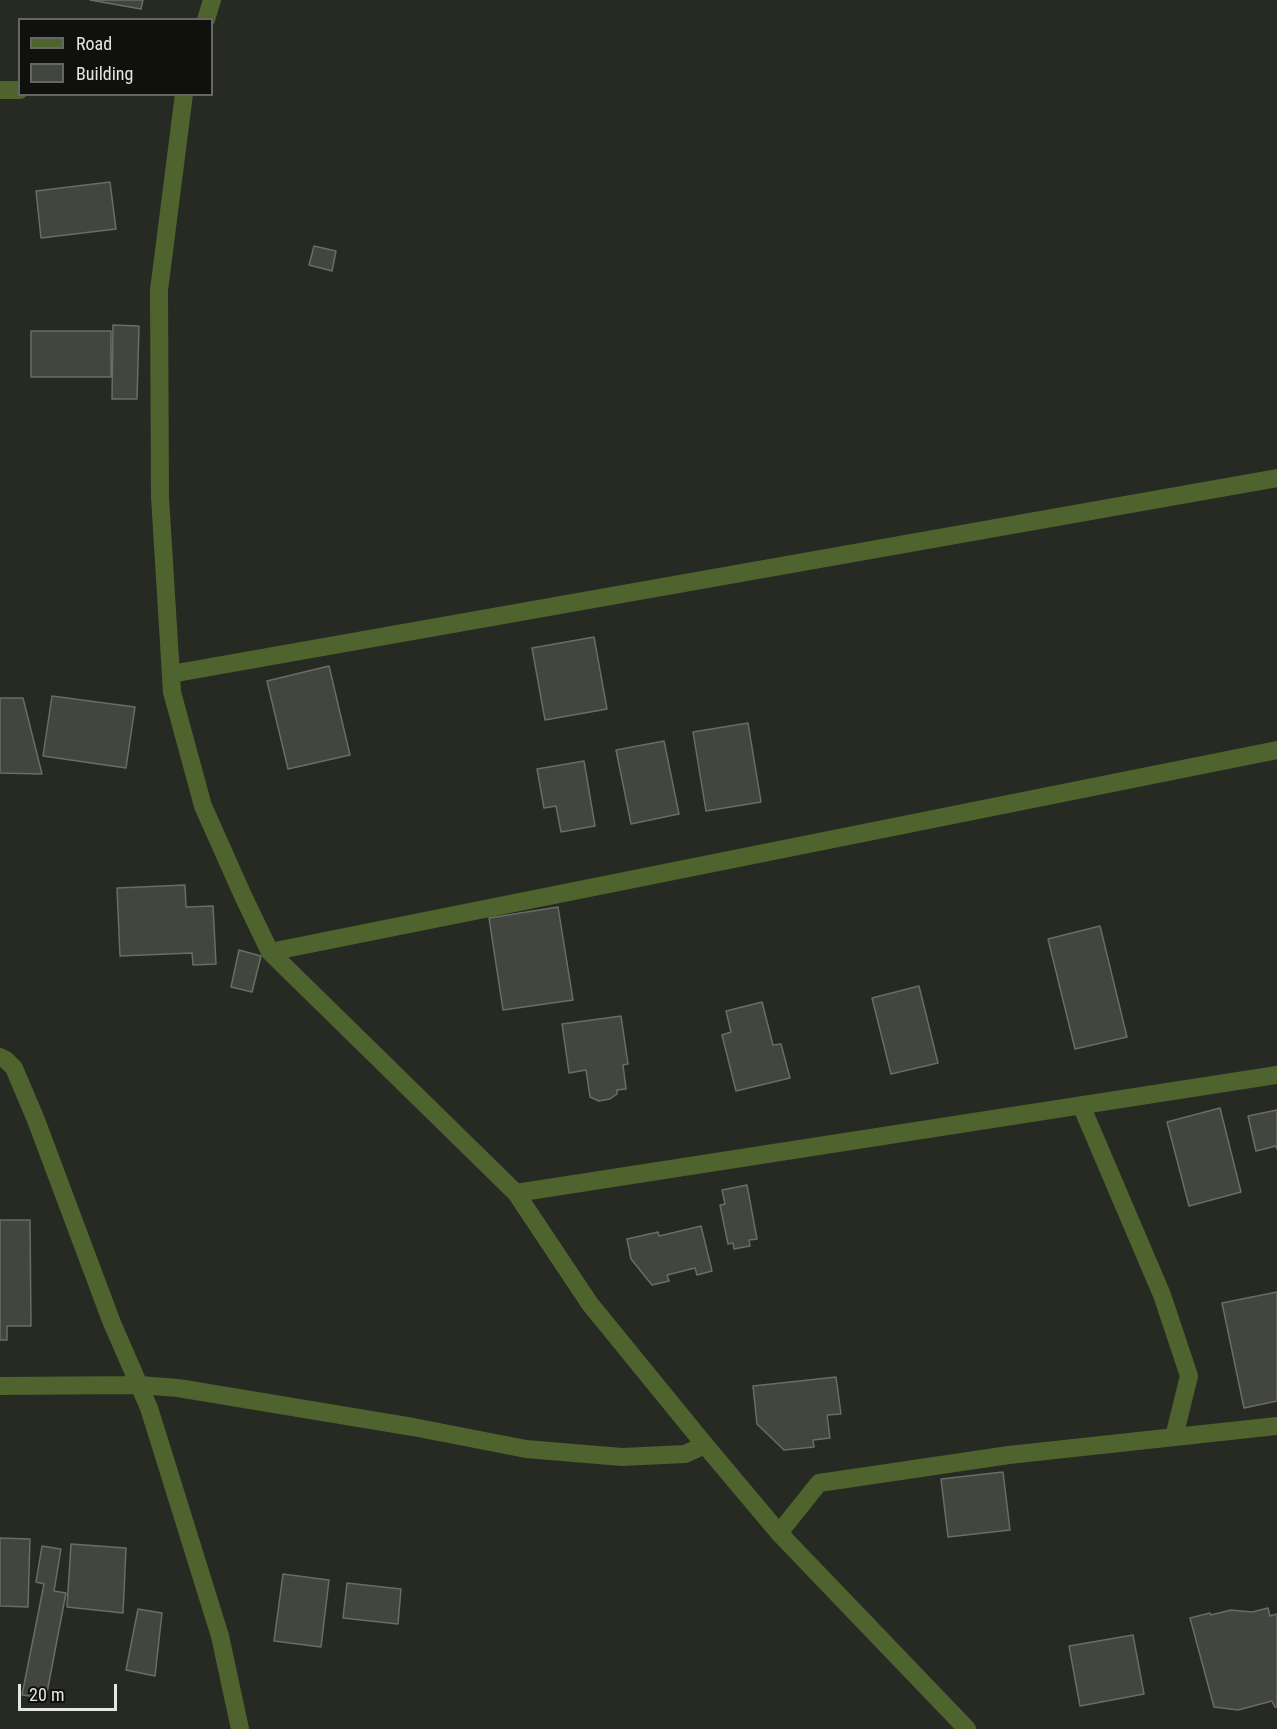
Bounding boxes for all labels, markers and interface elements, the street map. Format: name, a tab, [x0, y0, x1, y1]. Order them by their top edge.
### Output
legend	[18, 18, 213, 96]
text: Road	[76, 33, 112, 54]
text: Building	[76, 63, 133, 84]
scale bar	[21, 1672, 120, 1710]
text: 20 m	[29, 1684, 64, 1705]

